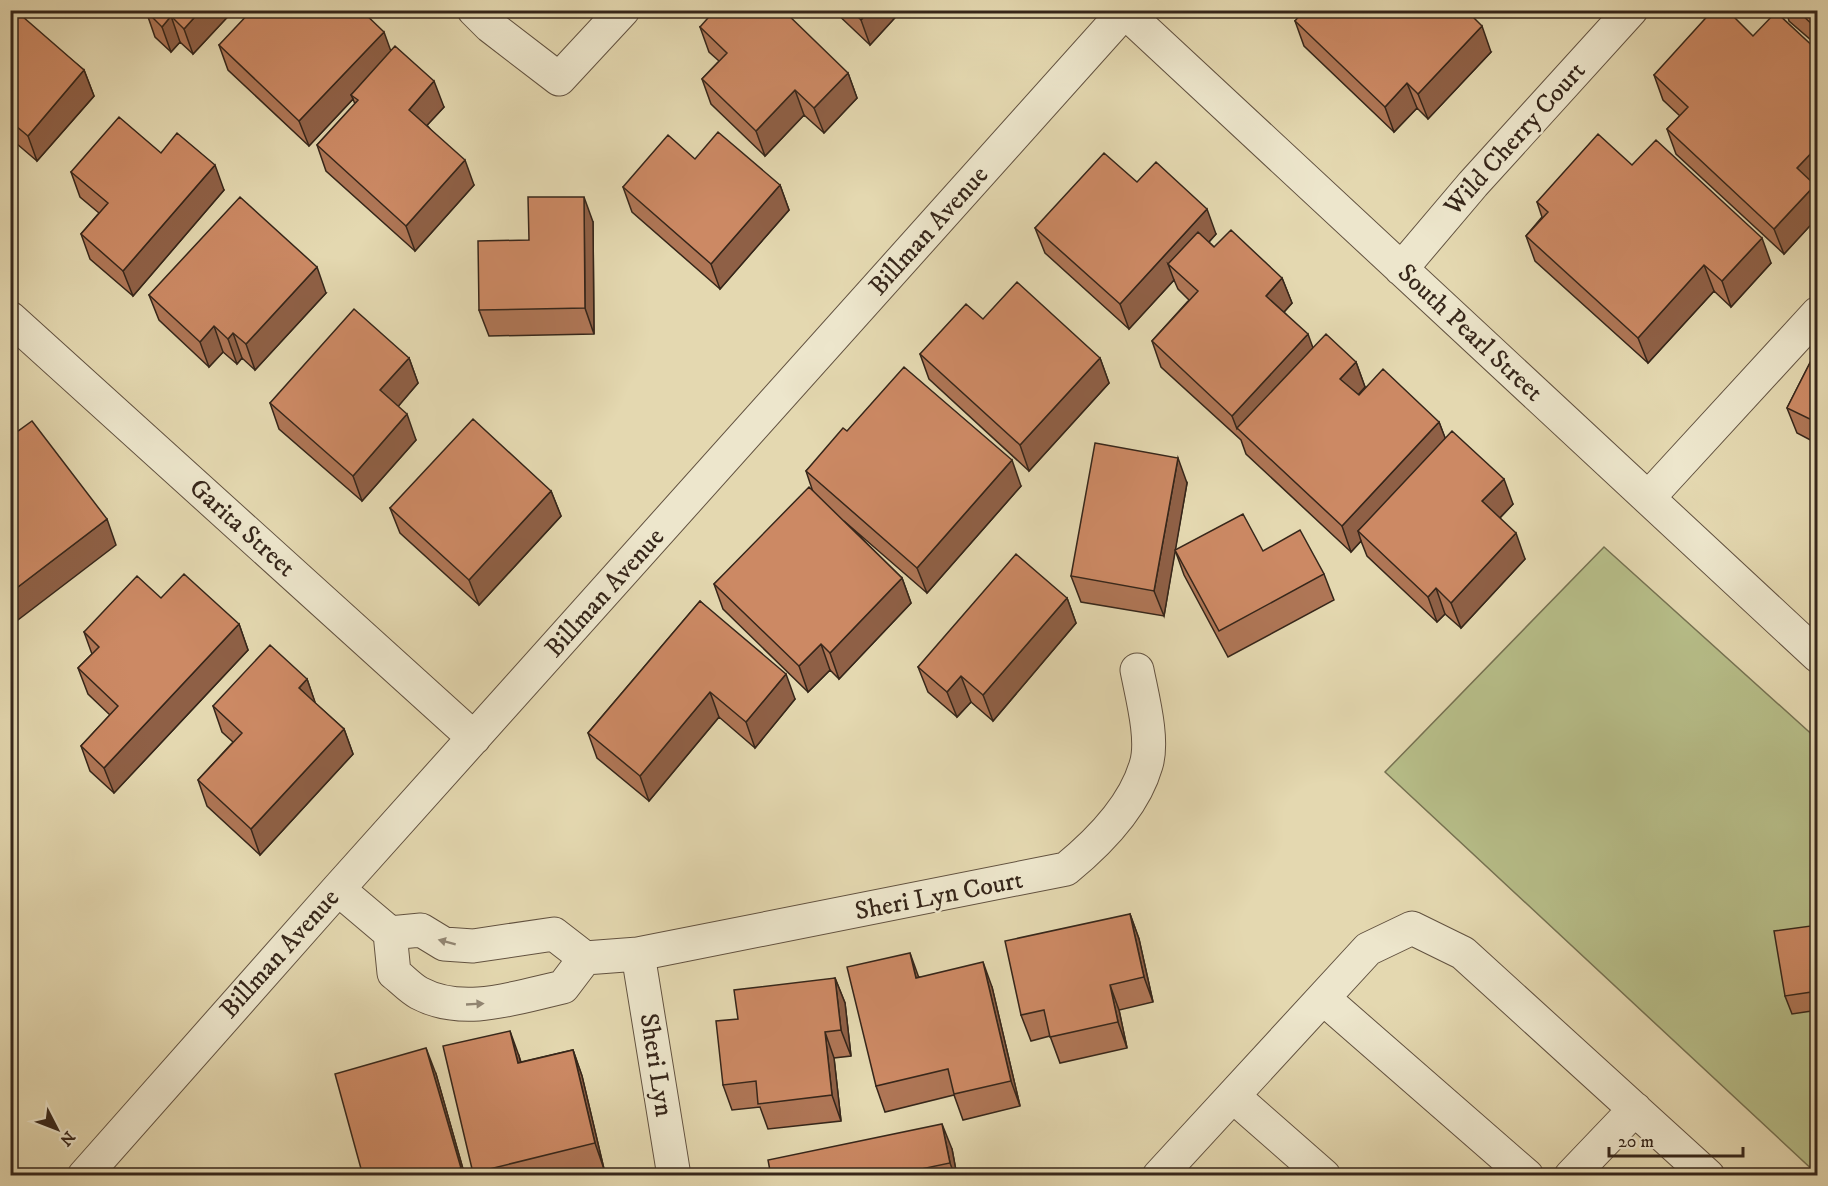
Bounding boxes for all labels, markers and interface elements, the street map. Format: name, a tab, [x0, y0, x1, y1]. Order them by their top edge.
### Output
street label: Wild Cherry Court	[1436, 55, 1593, 224]
street label: Billman Avenue	[862, 159, 996, 303]
street label: South Pearl Street	[1390, 257, 1550, 409]
street label: Garita Street	[182, 472, 302, 584]
street label: Billman Avenue	[538, 521, 672, 665]
street label: Sheri Lyn Court	[852, 864, 1026, 928]
street label: Billman Avenue	[213, 882, 347, 1026]
one-way arrow	[438, 937, 456, 947]
one-way arrow	[465, 999, 484, 1008]
street label: Sheri Lyn	[632, 1011, 681, 1119]
north arrow	[27, 1099, 87, 1159]
scale bar	[1609, 1120, 1742, 1158]
text: N	[56, 1127, 79, 1150]
text: 20 m	[1618, 1131, 1654, 1153]

